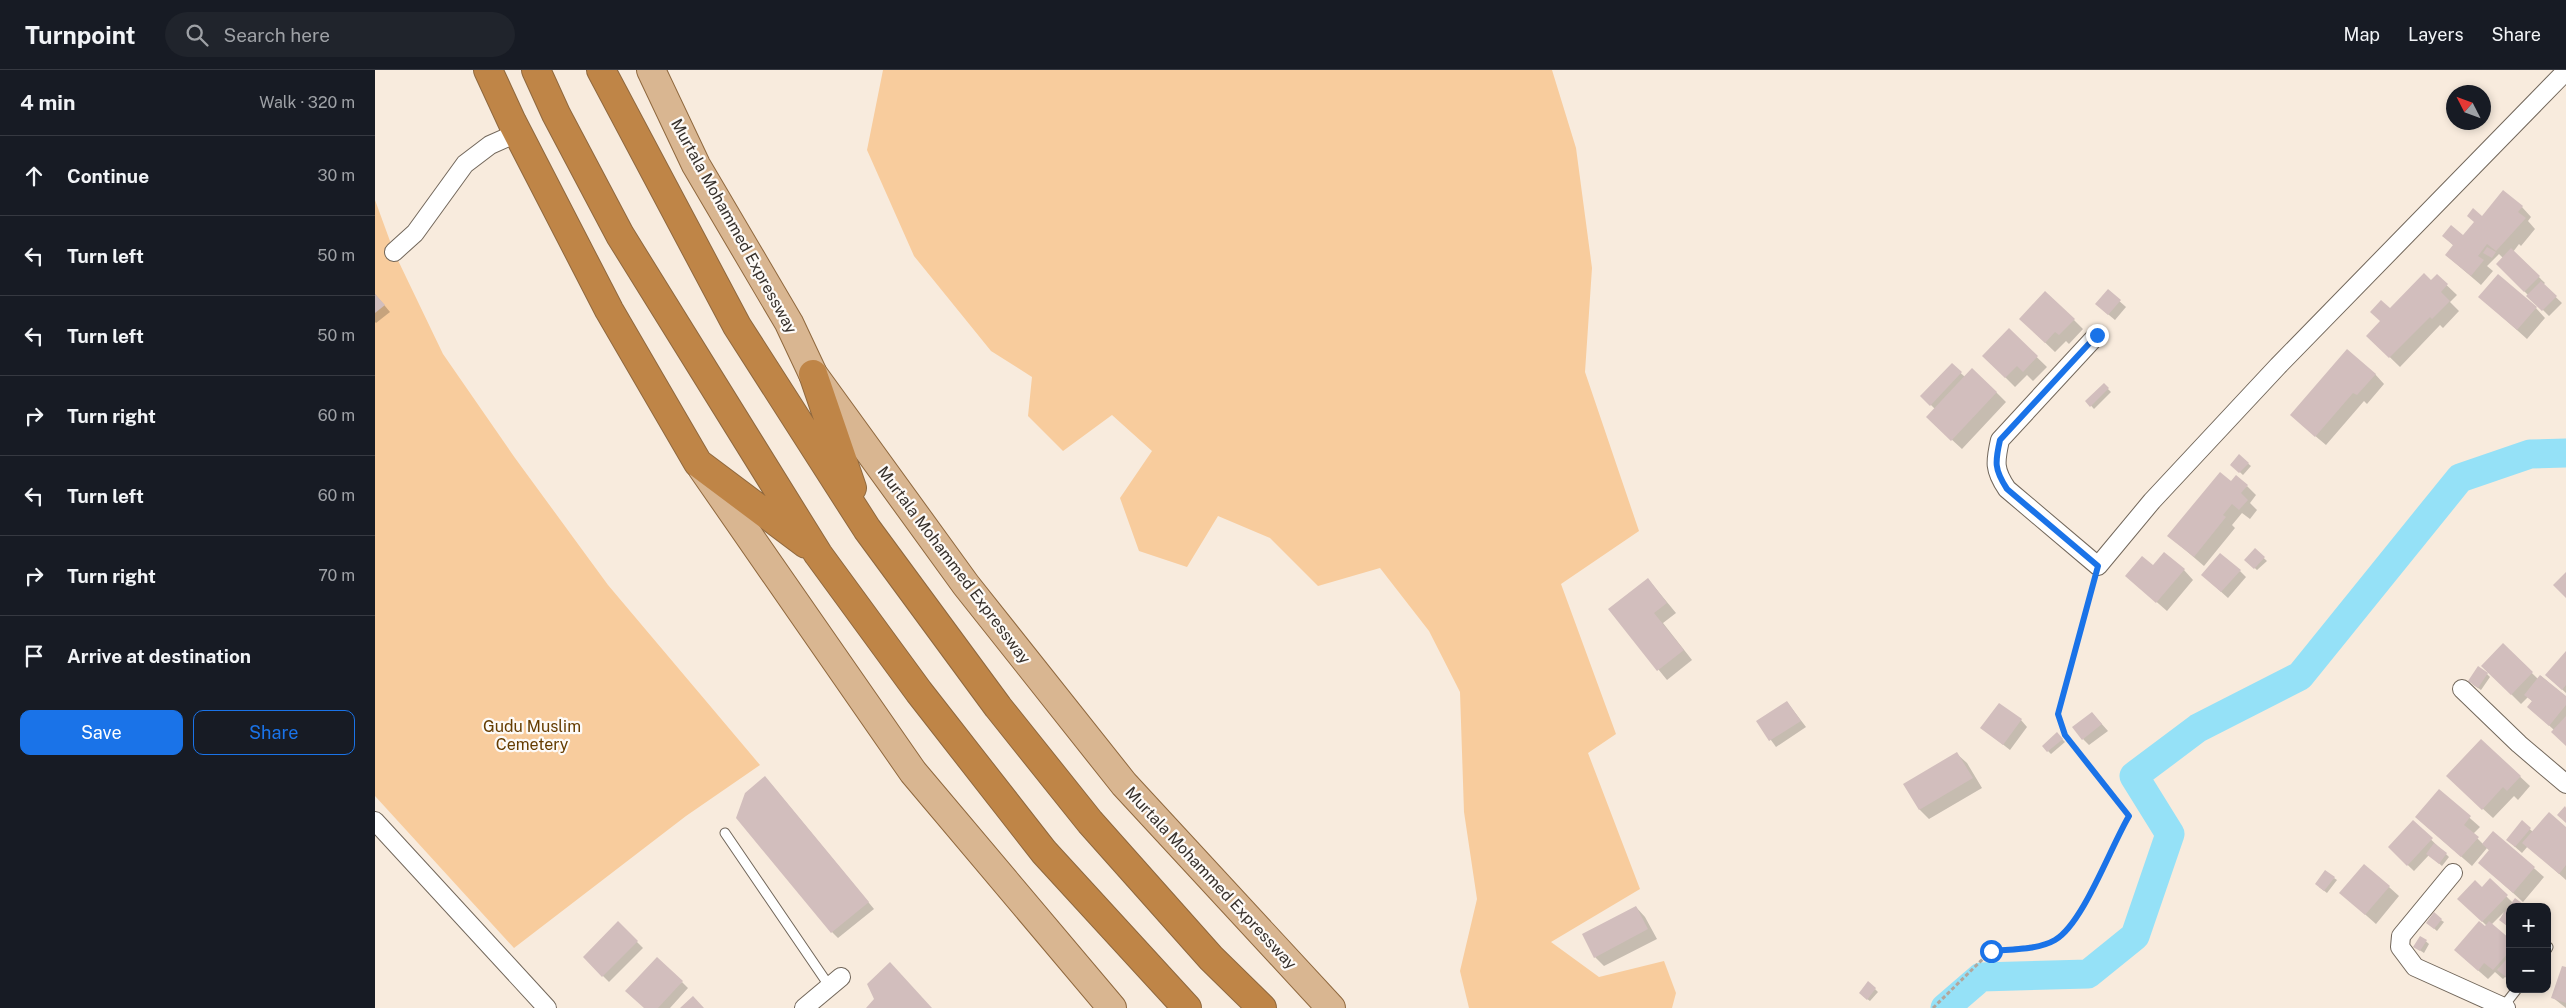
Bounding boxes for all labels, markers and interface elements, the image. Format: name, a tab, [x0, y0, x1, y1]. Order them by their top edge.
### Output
search box	[165, 12, 515, 57]
text: Turnpoint	[25, 21, 135, 49]
icon: search	[183, 21, 211, 49]
text: Search here	[223, 24, 330, 46]
text: Map	[2344, 24, 2380, 45]
text: Layers	[2408, 24, 2464, 45]
text: Share	[2492, 24, 2541, 45]
north arrow	[2446, 85, 2491, 130]
text: 4 min	[20, 90, 75, 115]
text: Walk · 320 m	[259, 93, 355, 112]
street label: Murtala Mohammed Expressway	[667, 115, 801, 337]
icon: ahead	[20, 162, 48, 190]
text: Continue	[67, 165, 149, 187]
text: 30 m	[318, 166, 355, 185]
icon: left	[20, 242, 48, 270]
text: Turn left	[67, 245, 144, 267]
text: 50 m	[317, 246, 355, 265]
icon: left	[20, 322, 48, 350]
route end	[2086, 324, 2109, 347]
text: Turn left	[67, 325, 144, 347]
text: 50 m	[317, 326, 355, 345]
icon: right	[20, 402, 48, 430]
text: Turn right	[67, 405, 156, 427]
text: 60 m	[318, 406, 355, 425]
street label: Murtala Mohammed Expressway	[873, 462, 1035, 668]
icon: left	[20, 482, 48, 510]
text: Turn left	[67, 485, 144, 507]
text: 60 m	[318, 486, 355, 505]
icon: right	[20, 562, 48, 590]
text: Turn right	[67, 565, 156, 587]
text: 70 m	[318, 566, 355, 585]
icon: arrive	[20, 642, 48, 670]
text: Arrive at destination	[67, 645, 251, 667]
button: Save	[20, 710, 183, 755]
button: Share	[193, 710, 355, 755]
park label: Gudu Muslim Cemetery	[483, 717, 581, 754]
street label: Murtala Mohammed Expressway	[1121, 783, 1301, 973]
map controls	[2506, 903, 2551, 993]
button: +	[2506, 903, 2551, 948]
route start	[1980, 940, 2003, 963]
button: −	[2506, 948, 2551, 993]

